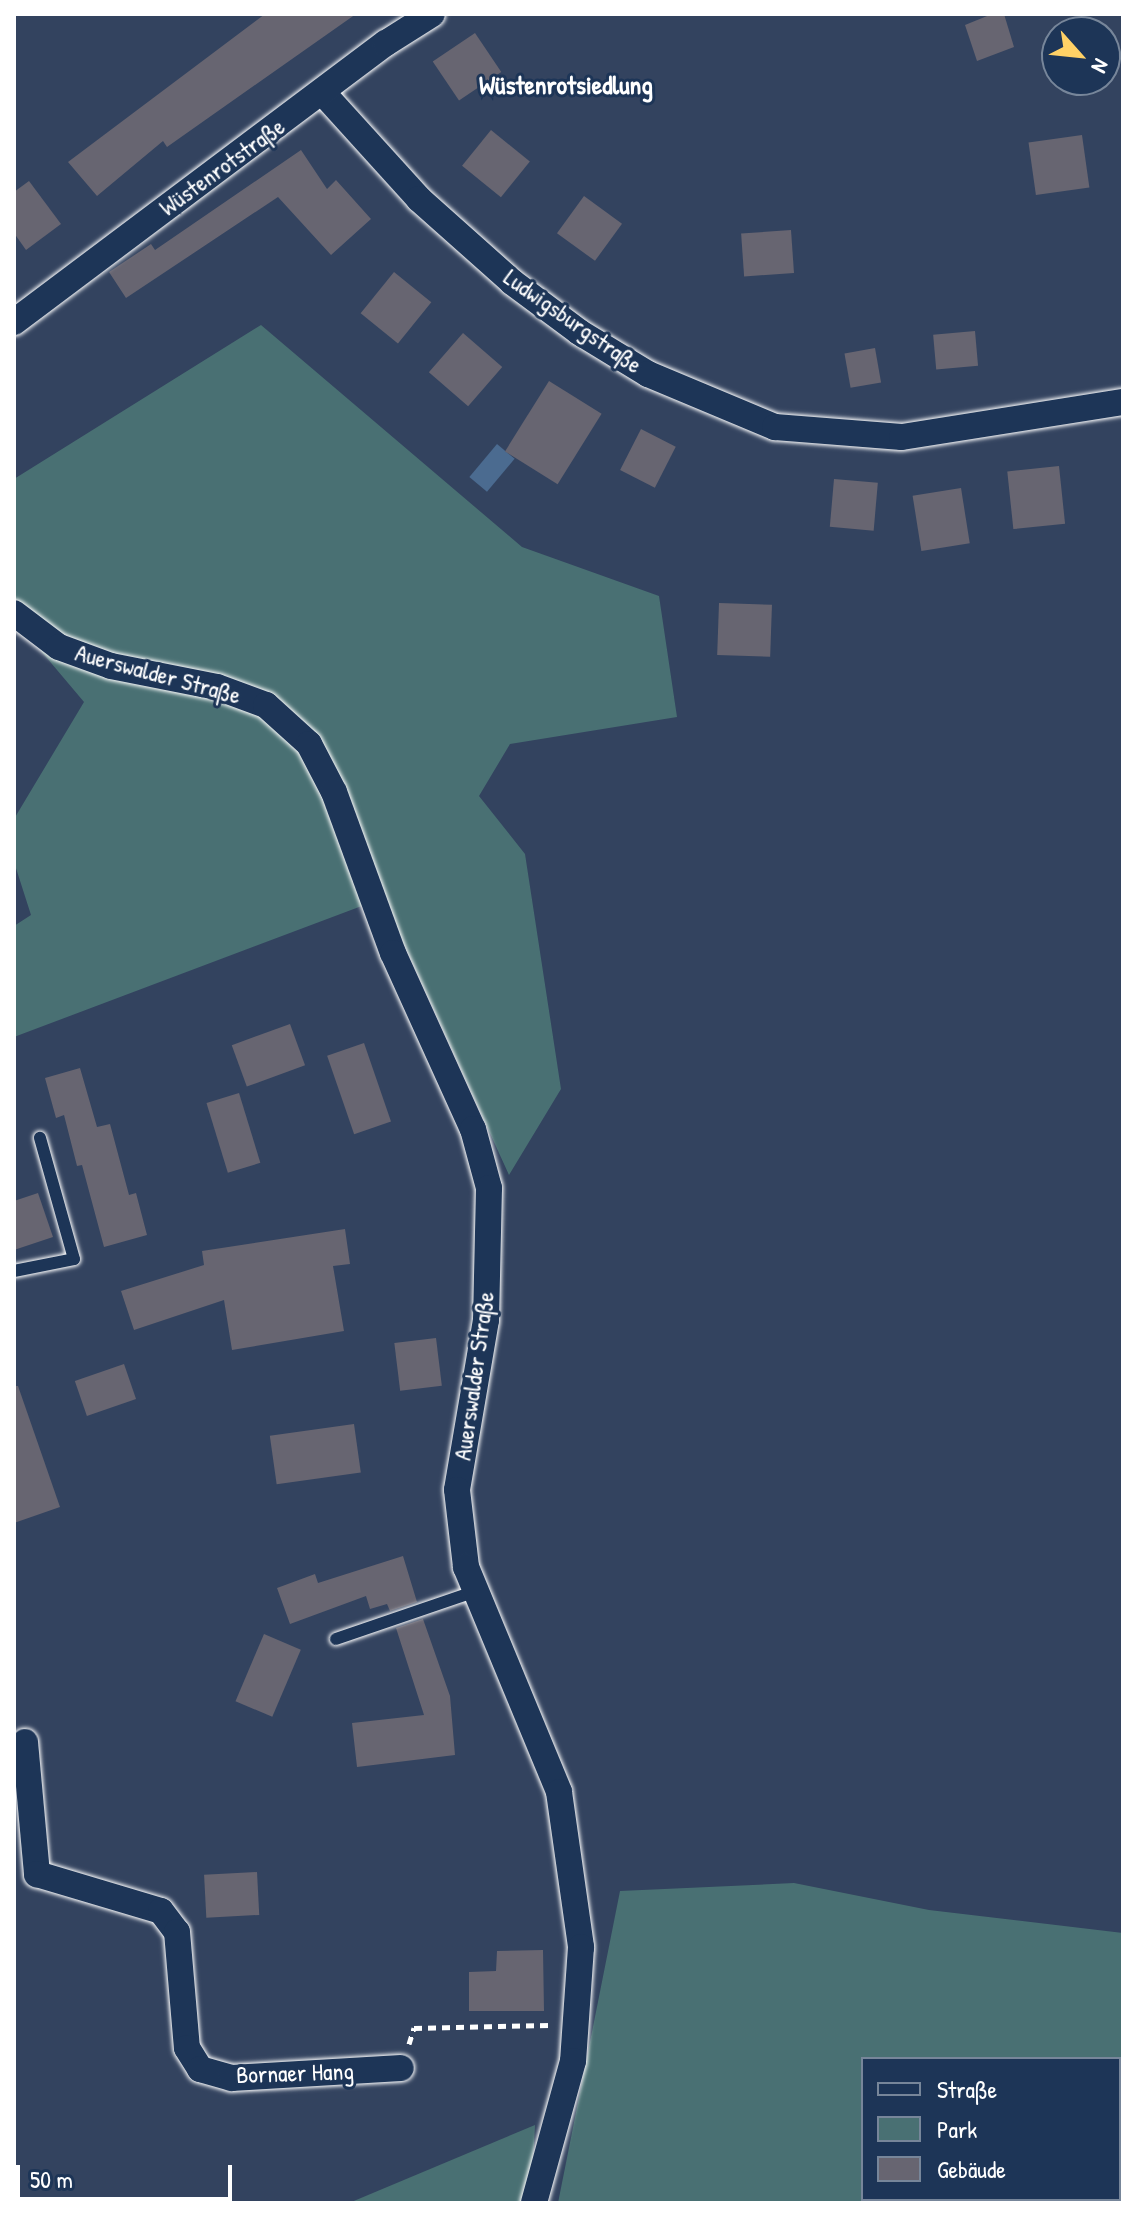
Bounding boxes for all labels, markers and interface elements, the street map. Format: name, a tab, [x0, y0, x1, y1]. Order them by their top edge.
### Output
north arrow	[1041, 16, 1121, 96]
text: N	[1085, 54, 1117, 78]
district label: Wüstenrotsiedlung	[479, 69, 653, 101]
street label: Wüstenrotstraße	[154, 112, 290, 222]
street label: Ludwigsburgstraße	[498, 263, 648, 379]
street label: Auerswalder Straße	[72, 638, 244, 710]
street label: Auerswalder Straße	[448, 1290, 500, 1462]
street label: Bornaer Hang	[236, 2057, 354, 2089]
legend	[861, 2057, 1121, 2201]
text: Straße	[937, 2073, 997, 2105]
text: Park	[937, 2113, 977, 2145]
scale bar	[20, 2149, 236, 2199]
text: Gebäude	[937, 2153, 1006, 2185]
text: 50 m	[30, 2163, 73, 2195]

